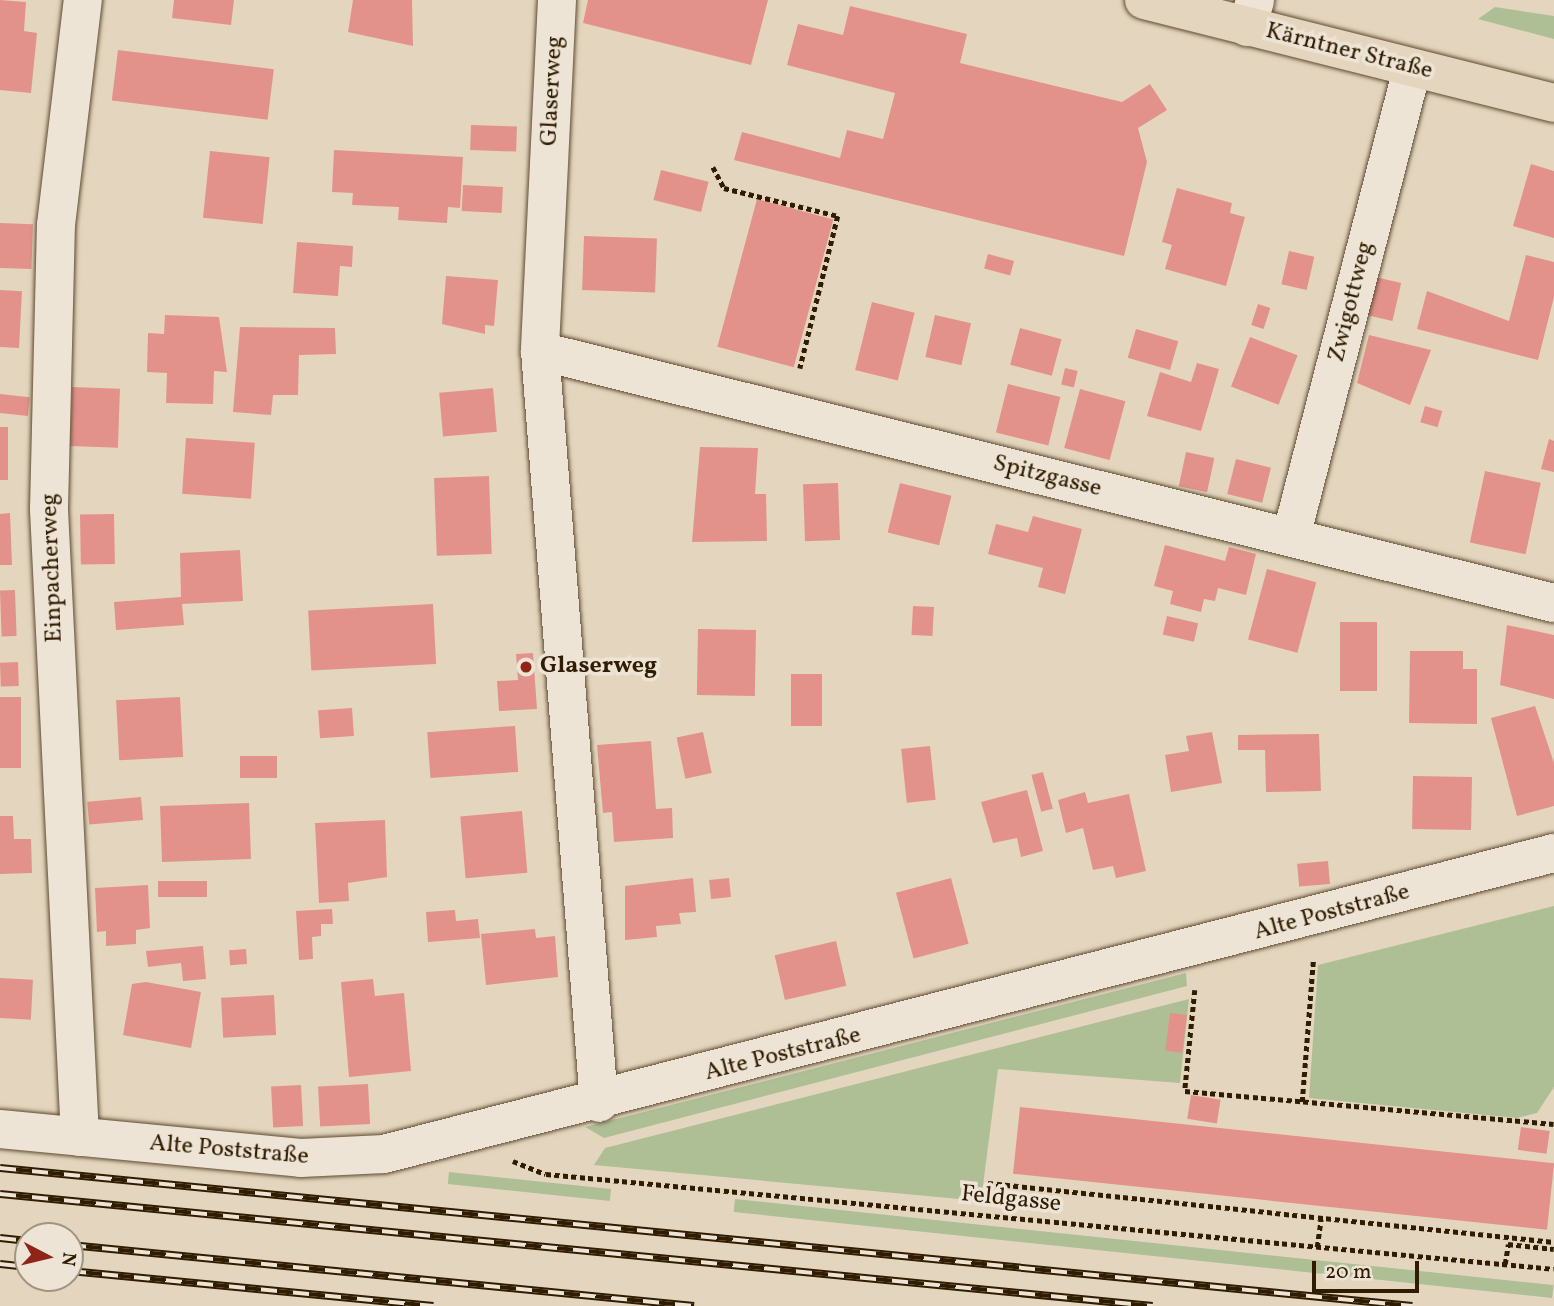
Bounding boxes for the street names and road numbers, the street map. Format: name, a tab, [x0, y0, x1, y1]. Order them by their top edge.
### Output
street label: Kärntner Straße	[1263, 17, 1435, 87]
street label: Glaserweg	[536, 35, 570, 147]
street label: Zwigottweg	[1323, 239, 1381, 365]
street label: Spitzgasse	[990, 450, 1104, 504]
street label: Einpacherweg	[36, 493, 70, 643]
street label: Alte Poststraße	[1251, 878, 1413, 948]
street label: Alte Poststraße	[702, 1022, 864, 1088]
street label: Alte Poststraße	[148, 1130, 310, 1172]
street label: Feldgasse	[960, 1180, 1062, 1220]

